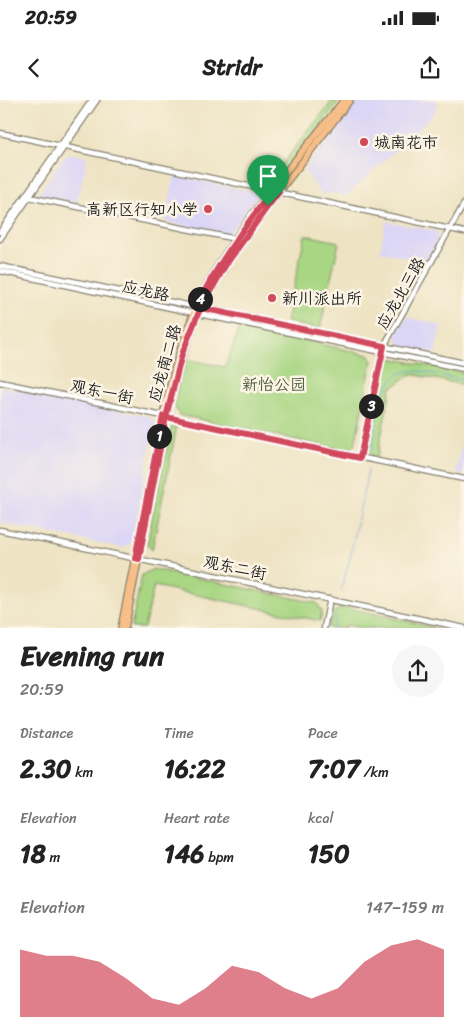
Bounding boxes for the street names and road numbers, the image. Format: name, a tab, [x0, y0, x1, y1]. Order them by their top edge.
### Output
street label: 应龙北三路	[368, 251, 433, 335]
street label: 应龙路	[119, 271, 172, 310]
street label: 应龙南二路	[140, 321, 189, 406]
street label: 观东一街	[68, 371, 136, 412]
street label: 观东二街	[201, 547, 269, 588]

